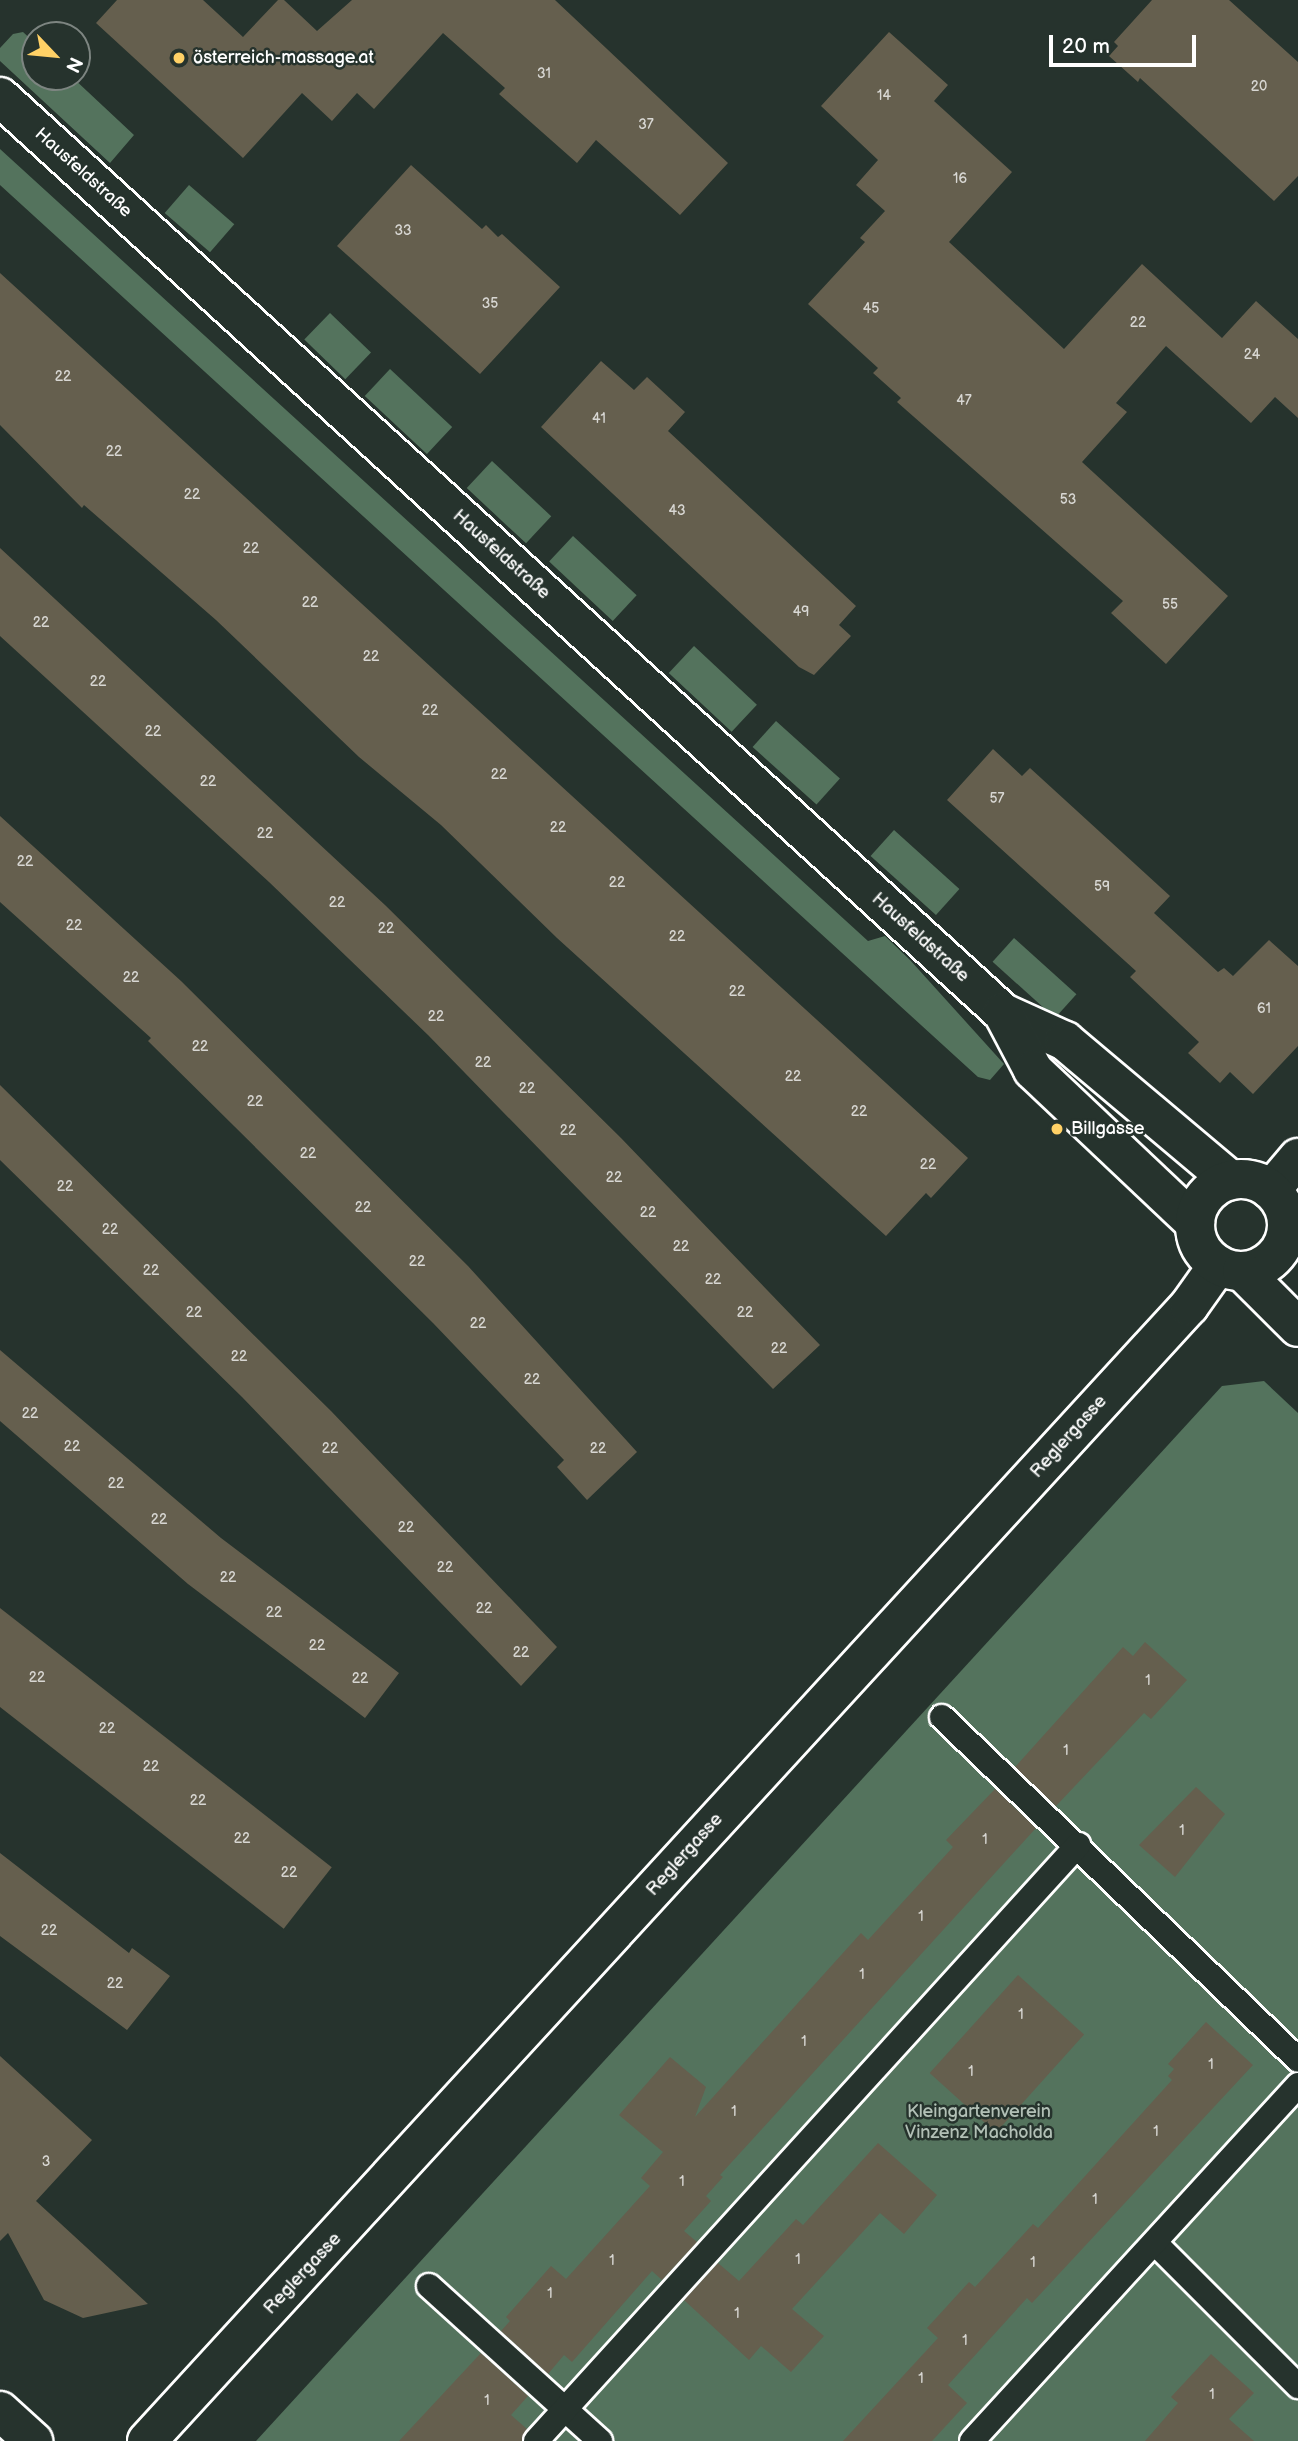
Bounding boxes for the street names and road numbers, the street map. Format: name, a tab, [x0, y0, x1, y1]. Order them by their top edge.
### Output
street label: Hausfeldstraße	[30, 124, 136, 222]
street label: Hausfeldstraße	[448, 506, 554, 604]
street label: Hausfeldstraße	[867, 889, 973, 987]
street label: Reglergasse	[1026, 1391, 1112, 1483]
street label: Reglergasse	[642, 1809, 728, 1901]
street label: Reglergasse	[260, 2229, 346, 2319]

